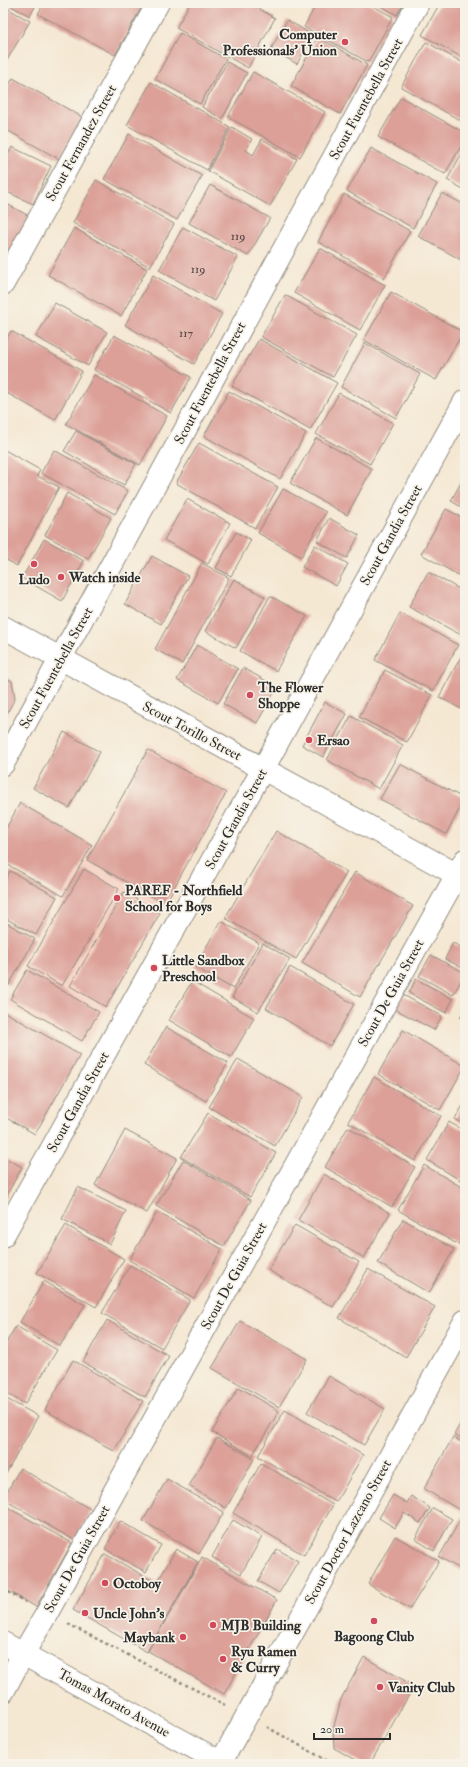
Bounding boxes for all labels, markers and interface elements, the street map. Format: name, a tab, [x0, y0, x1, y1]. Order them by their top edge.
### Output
place label: Computer Professionals' Union	[223, 26, 338, 59]
street label: Scout Fuentebella Street	[326, 35, 407, 163]
marker: Computer Professionals' Union	[340, 37, 350, 47]
street label: Scout Fernandez Street	[42, 81, 120, 204]
house number: 119	[231, 229, 245, 244]
house number: 119	[191, 262, 205, 277]
street label: Scout Fuentebella Street	[171, 318, 250, 447]
house number: 117	[179, 326, 194, 341]
street label: Scout Gandia Street	[356, 481, 426, 588]
marker: Ludo	[29, 559, 39, 569]
place label: Watch inside	[68, 569, 140, 586]
place label: Ludo	[18, 571, 50, 588]
marker: Watch inside	[56, 572, 66, 582]
street label: Scout Fuentebella Street	[16, 604, 97, 732]
place label: The Flower Shoppe	[257, 679, 324, 713]
marker: The Flower Shoppe	[245, 690, 255, 700]
street label: Scout Torillo Street	[140, 698, 245, 764]
place label: Ersao	[317, 732, 350, 749]
marker: Ersao	[304, 735, 314, 745]
street label: Scout Gandia Street	[201, 765, 271, 872]
place label: PAREF - Northfield School for Boys	[125, 882, 242, 916]
marker: PAREF - Northfield School for Boys	[112, 893, 122, 903]
street label: Scout De Guia Street	[354, 936, 428, 1050]
place label: Little Sandbox Preschool	[162, 952, 245, 985]
marker: Little Sandbox Preschool	[149, 963, 159, 973]
street label: Scout Gandia Street	[43, 1048, 113, 1155]
street label: Scout De Guia Street	[197, 1219, 271, 1333]
street label: Scout Doctor Lazcano Street	[301, 1456, 395, 1607]
street label: Scout De Guia Street	[40, 1502, 114, 1616]
place label: Octoboy	[113, 1575, 162, 1593]
marker: Octoboy	[100, 1578, 110, 1588]
place label: Uncle John's	[93, 1605, 165, 1623]
marker: Uncle John's	[80, 1608, 90, 1618]
marker: Bagoong Club	[369, 1616, 379, 1626]
place label: MJB Building	[220, 1617, 302, 1635]
marker: MJB Building	[208, 1620, 218, 1630]
place label: Bagoong Club	[334, 1628, 414, 1646]
place label: Maybank	[122, 1629, 175, 1647]
marker: Maybank	[178, 1632, 188, 1642]
place label: Ryu Ramen & Curry	[231, 1643, 297, 1677]
marker: Ryu Ramen & Curry	[218, 1654, 228, 1664]
street label: Tomas Morato Avenue	[55, 1665, 173, 1741]
place label: Vanity Club	[387, 1679, 455, 1697]
marker: Vanity Club	[375, 1682, 385, 1692]
scale bar	[314, 1715, 390, 1741]
text: 20 m	[320, 1722, 345, 1737]

